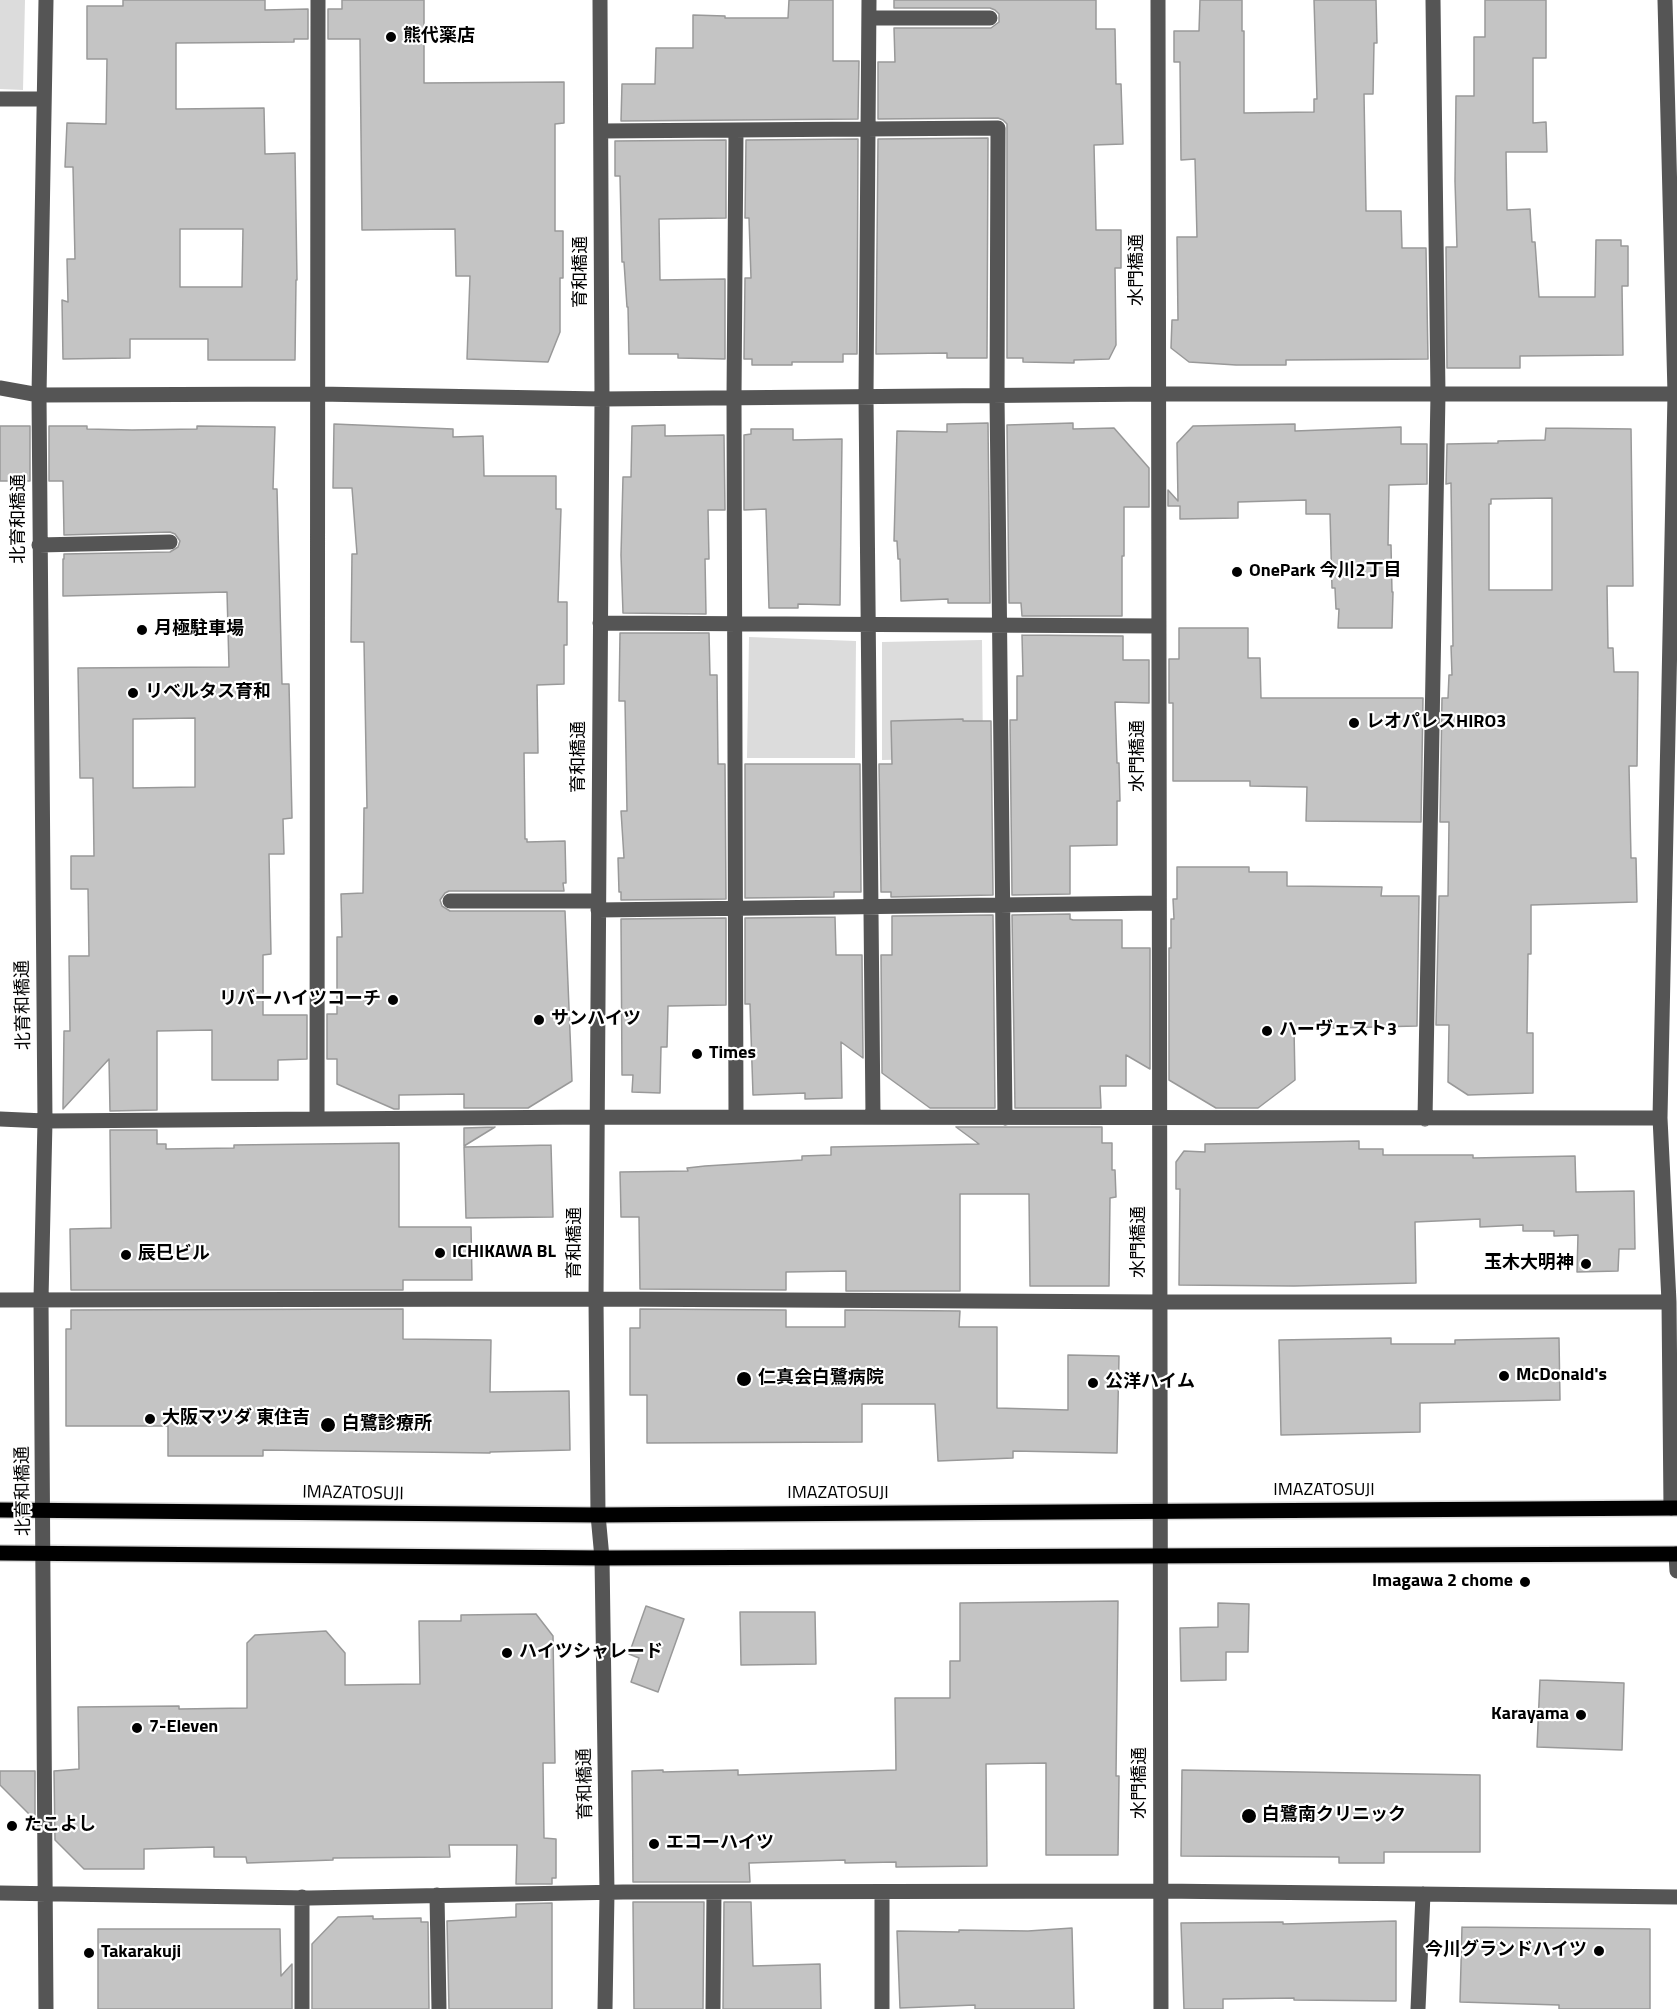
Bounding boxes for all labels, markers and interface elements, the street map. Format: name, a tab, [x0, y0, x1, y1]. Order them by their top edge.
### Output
place label: 熊代薬店	[403, 26, 475, 48]
marker: 熊代薬店	[384, 30, 398, 44]
street label: 水門橋通	[1127, 234, 1149, 306]
street label: 育和橋通	[571, 236, 593, 308]
street label: 北育和橋通	[9, 474, 31, 564]
place label: OnePark 今川2丁目	[1249, 561, 1402, 583]
marker: OnePark 今川2丁目	[1230, 565, 1244, 579]
place label: 月極駐車場	[154, 619, 244, 641]
marker: 月極駐車場	[135, 623, 149, 637]
place label: リベルタス育和	[145, 682, 271, 704]
marker: リベルタス育和	[126, 686, 140, 700]
place label: レオパレスHIRO3	[1366, 712, 1506, 734]
marker: レオパレスHIRO3	[1347, 716, 1361, 730]
street label: 水門橋通	[1128, 720, 1150, 792]
street label: 育和橋通	[569, 721, 591, 793]
street label: 北育和橋通	[12, 960, 36, 1050]
place label: リバーハイツコーチ	[219, 989, 381, 1011]
marker: リバーハイツコーチ	[386, 993, 400, 1007]
place label: サンハイツ	[551, 1009, 641, 1031]
marker: サンハイツ	[532, 1013, 546, 1027]
place label: ハーヴェスト3	[1279, 1020, 1397, 1042]
marker: ハーヴェスト3	[1260, 1024, 1274, 1038]
place label: Times	[709, 1043, 756, 1065]
marker: Times	[690, 1047, 704, 1061]
street label: 水門橋通	[1129, 1206, 1151, 1278]
street label: 育和橋通	[565, 1207, 587, 1279]
place label: ICHIKAWA BL	[452, 1242, 556, 1264]
place label: 辰巳ビル	[138, 1244, 210, 1266]
marker: ICHIKAWA BL	[433, 1246, 447, 1260]
marker: 辰巳ビル	[119, 1248, 133, 1262]
place label: 玉木大明神	[1484, 1253, 1574, 1275]
marker: 玉木大明神	[1579, 1257, 1593, 1271]
place label: McDonald's	[1516, 1365, 1607, 1387]
place label: 仁真会白鷺病院	[758, 1368, 884, 1390]
marker: McDonald's	[1497, 1369, 1511, 1383]
marker: 仁真会白鷺病院	[735, 1370, 753, 1388]
place label: 公洋ハイム	[1105, 1372, 1195, 1394]
marker: 公洋ハイム	[1086, 1376, 1100, 1390]
place label: 大阪マツダ 東住吉	[162, 1408, 310, 1430]
marker: 大阪マツダ 東住吉	[143, 1412, 157, 1426]
place label: 白鷺診療所	[342, 1414, 432, 1436]
marker: 白鷺診療所	[319, 1416, 337, 1434]
street label: 北育和橋通	[12, 1446, 36, 1536]
street label: IMAZATOSUJI	[1273, 1480, 1375, 1502]
street label: IMAZATOSUJI	[302, 1482, 404, 1506]
street label: IMAZATOSUJI	[787, 1483, 889, 1505]
place label: Imagawa 2 chome	[1372, 1571, 1513, 1593]
marker: Imagawa 2 chome	[1518, 1575, 1532, 1589]
place label: ハイツシャレード	[519, 1642, 663, 1664]
marker: ハイツシャレード	[500, 1646, 514, 1660]
place label: Karayama	[1491, 1704, 1569, 1726]
marker: Karayama	[1574, 1708, 1588, 1722]
place label: 7-Eleven	[149, 1717, 218, 1739]
marker: 7-Eleven	[130, 1721, 144, 1735]
street label: 水門橋通	[1130, 1747, 1152, 1819]
street label: 育和橋通	[575, 1748, 597, 1820]
place label: 白鷺南クリニック	[1262, 1805, 1406, 1827]
marker: 白鷺南クリニック	[1240, 1807, 1258, 1825]
place label: たこよし	[24, 1815, 96, 1837]
marker: たこよし	[5, 1819, 19, 1833]
place label: エコーハイツ	[666, 1833, 774, 1855]
marker: エコーハイツ	[647, 1837, 661, 1851]
place label: 今川グランドハイツ	[1425, 1940, 1587, 1962]
place label: Takarakuji	[101, 1942, 181, 1964]
marker: 今川グランドハイツ	[1592, 1944, 1606, 1958]
marker: Takarakuji	[82, 1946, 96, 1960]

